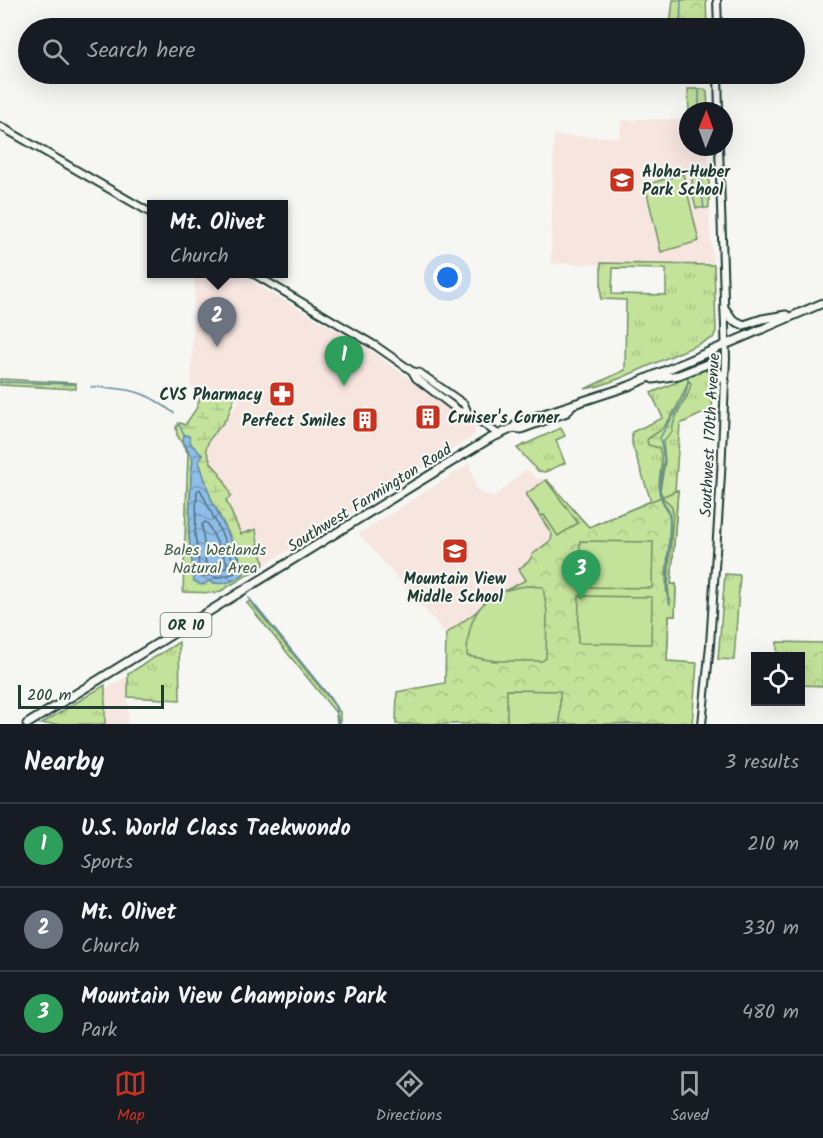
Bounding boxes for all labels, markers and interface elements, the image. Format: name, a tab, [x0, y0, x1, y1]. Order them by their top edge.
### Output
search box	[18, 18, 805, 84]
text: Search here	[87, 34, 195, 69]
icon: search	[39, 35, 72, 68]
north arrow	[679, 102, 733, 156]
place label: Aloha-Huber Park School	[642, 160, 731, 203]
school or university icon: Aloha-Huber Park School	[607, 165, 637, 195]
popup	[147, 200, 288, 278]
text: Mt. Olivet	[170, 206, 265, 241]
text: Church	[170, 241, 228, 273]
your location	[433, 263, 462, 292]
pin: 2	[198, 298, 236, 347]
pin: 1	[324, 336, 364, 386]
street label: Southwest 170th Avenue	[694, 352, 727, 518]
pharmacy icon: CVS Pharmacy	[267, 379, 297, 409]
place label: CVS Pharmacy	[159, 383, 263, 408]
building icon: Cruiser's Corner	[413, 402, 443, 432]
building icon: Perfect Smiles	[350, 405, 380, 435]
place label: Cruiser's Corner	[448, 406, 560, 431]
place label: Perfect Smiles	[242, 409, 347, 434]
street label: Southwest Farmington Road	[283, 437, 458, 559]
school or university icon: Mountain View Middle School	[440, 536, 470, 566]
park label: Bales Wetlands Natural Area	[164, 538, 267, 581]
pin: 3	[562, 550, 600, 600]
place label: Mountain View Middle School	[404, 567, 507, 610]
road number: OR 10	[160, 613, 212, 637]
map controls	[751, 652, 805, 706]
button: locate	[751, 652, 805, 706]
scale bar	[18, 682, 164, 710]
text: 200 m	[27, 683, 71, 708]
text: Nearby	[24, 742, 104, 784]
text: 3 results	[725, 747, 799, 779]
text: U.S. World Class Taekwondo	[81, 812, 351, 847]
text: 1	[40, 829, 47, 861]
text: 210 m	[747, 829, 799, 861]
text: Sports	[81, 847, 133, 879]
text: Mt. Olivet	[81, 896, 176, 931]
text: 2	[38, 913, 49, 945]
text: 330 m	[742, 913, 799, 945]
text: Church	[81, 931, 140, 963]
text: Mountain View Champions Park	[81, 980, 386, 1015]
text: 3	[38, 997, 49, 1029]
text: 480 m	[742, 997, 799, 1029]
text: Park	[81, 1015, 117, 1047]
tab: Map	[114, 1067, 147, 1128]
tab: Directions	[376, 1067, 442, 1128]
tab: Saved	[671, 1067, 709, 1128]

